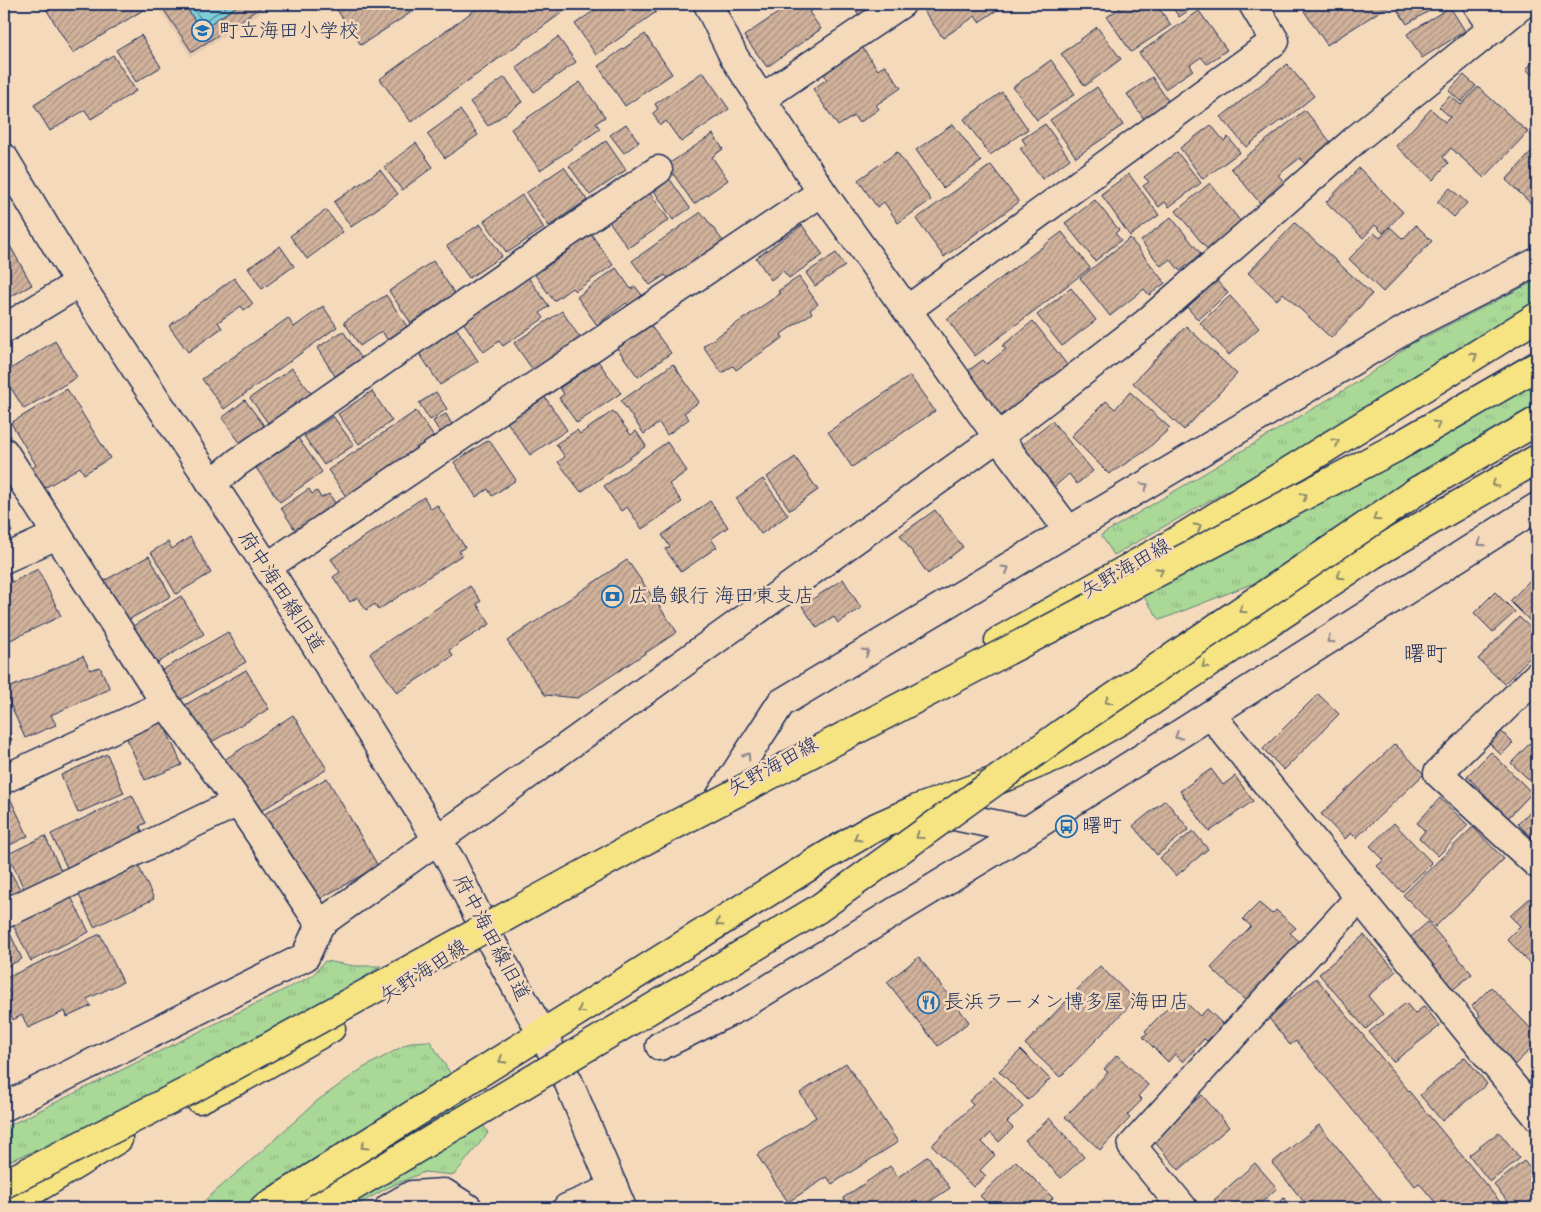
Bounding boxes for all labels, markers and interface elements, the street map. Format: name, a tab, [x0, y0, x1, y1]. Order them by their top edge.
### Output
place label: 町立海田小学校	[219, 18, 359, 45]
school or university icon: 町立海田小学校	[191, 19, 215, 43]
one-way arrow	[1469, 353, 1478, 363]
one-way arrow	[1432, 420, 1441, 430]
one-way arrow	[1331, 438, 1340, 448]
one-way arrow	[1492, 478, 1501, 488]
one-way arrow	[1140, 482, 1149, 492]
one-way arrow	[1299, 492, 1308, 502]
one-way arrow	[1373, 512, 1382, 521]
one-way arrow	[1192, 524, 1201, 534]
street label: 府中海田線旧道	[232, 526, 330, 658]
street label: 矢野海田線	[1076, 532, 1176, 606]
one-way arrow	[1478, 537, 1487, 546]
one-way arrow	[1000, 565, 1009, 575]
one-way arrow	[1155, 567, 1164, 577]
one-way arrow	[1337, 570, 1346, 579]
place label: 広島銀行 海田東支店	[629, 583, 814, 610]
bank icon: 広島銀行 海田東支店	[601, 584, 625, 608]
one-way arrow	[1238, 604, 1248, 613]
one-way arrow	[1326, 634, 1335, 643]
district label: 曙町	[1403, 641, 1447, 669]
one-way arrow	[861, 649, 870, 659]
one-way arrow	[1201, 659, 1210, 669]
one-way arrow	[1104, 695, 1114, 704]
one-way arrow	[1174, 730, 1183, 740]
street label: 矢野海田線	[723, 731, 823, 803]
one-way arrow	[741, 752, 750, 762]
place label: 曙町	[1082, 813, 1122, 840]
bus stop icon: 曙町	[1054, 814, 1078, 838]
one-way arrow	[854, 831, 863, 841]
one-way arrow	[916, 831, 925, 839]
street label: 府中海田線旧道	[446, 870, 536, 1006]
one-way arrow	[715, 916, 724, 926]
street label: 矢野海田線	[375, 933, 473, 1011]
place label: 長浜ラーメン博多屋 海田店	[944, 989, 1189, 1016]
restaurant icon: 長浜ラーメン博多屋 海田店	[916, 990, 940, 1014]
one-way arrow	[578, 1004, 587, 1013]
one-way arrow	[499, 1054, 508, 1063]
one-way arrow	[361, 1140, 370, 1149]

